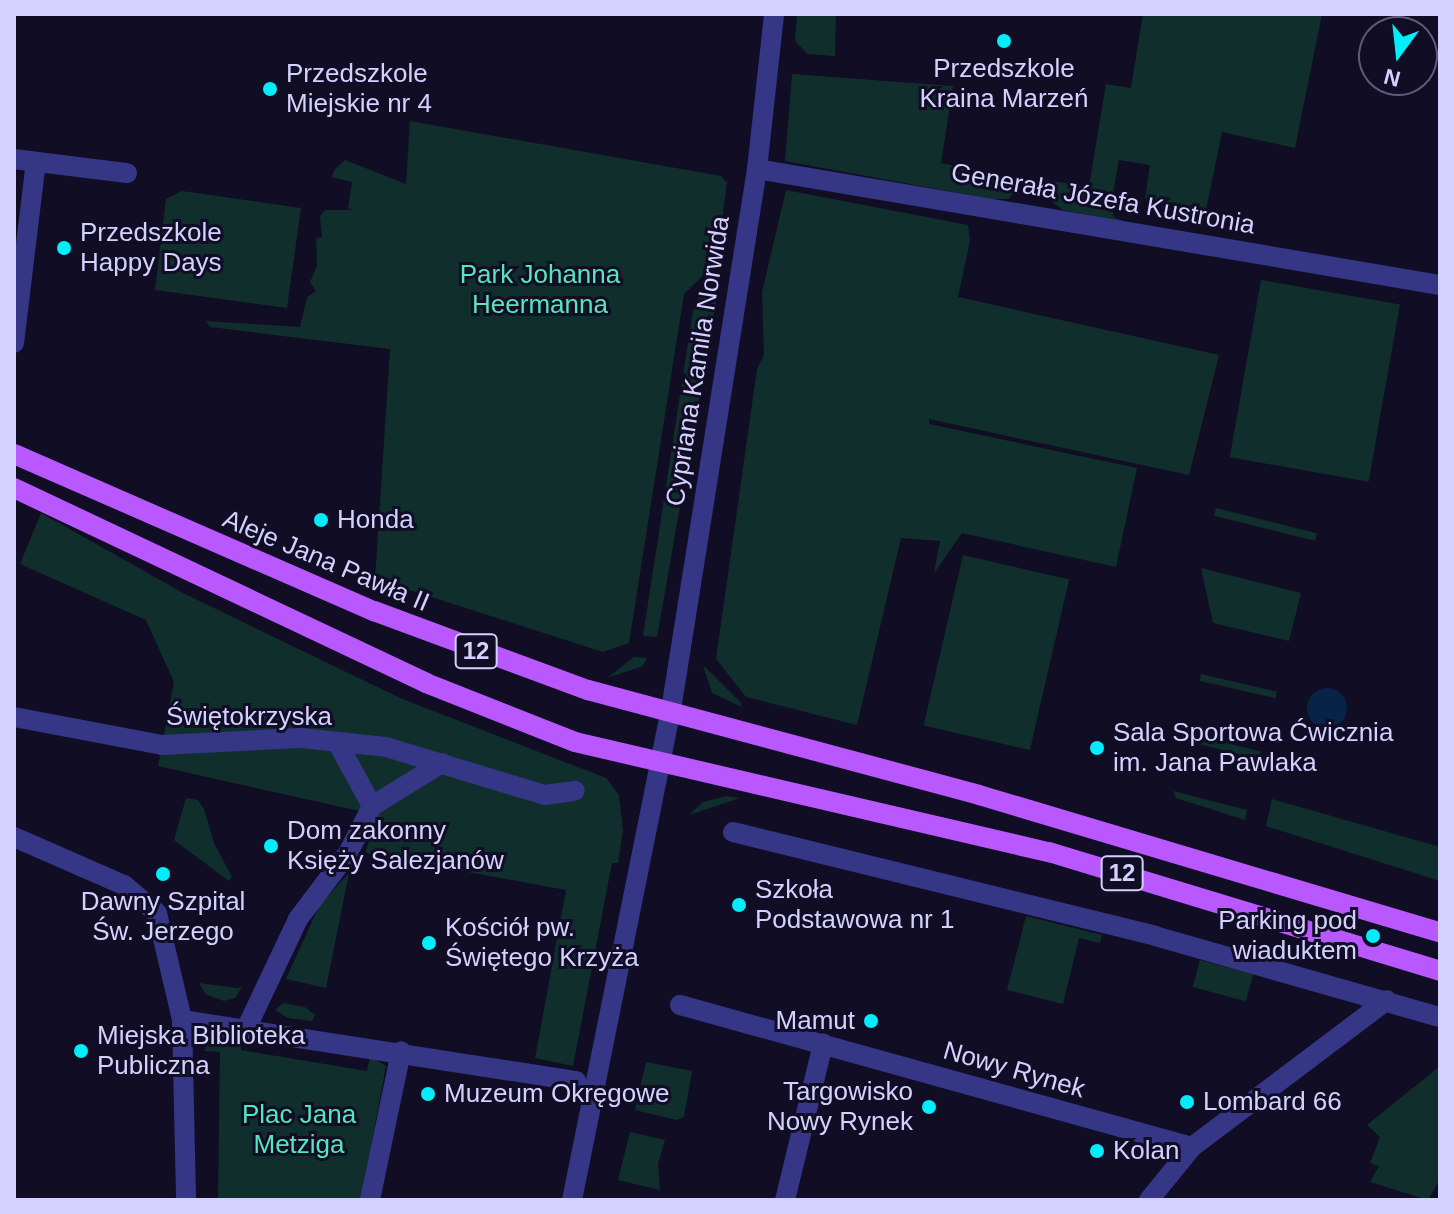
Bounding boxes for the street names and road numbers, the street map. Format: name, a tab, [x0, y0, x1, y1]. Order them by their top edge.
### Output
street label: Generała Józefa Kustronia	[949, 157, 1257, 241]
street label: Cypriana Kamila Norwida	[660, 214, 736, 508]
street label: Aleje Jana Pawła II	[218, 503, 434, 619]
road number: 12	[454, 631, 498, 671]
street label: Świętokrzyska	[166, 701, 332, 733]
road number: 12	[1100, 853, 1144, 893]
street label: Nowy Rynek	[940, 1035, 1088, 1105]

